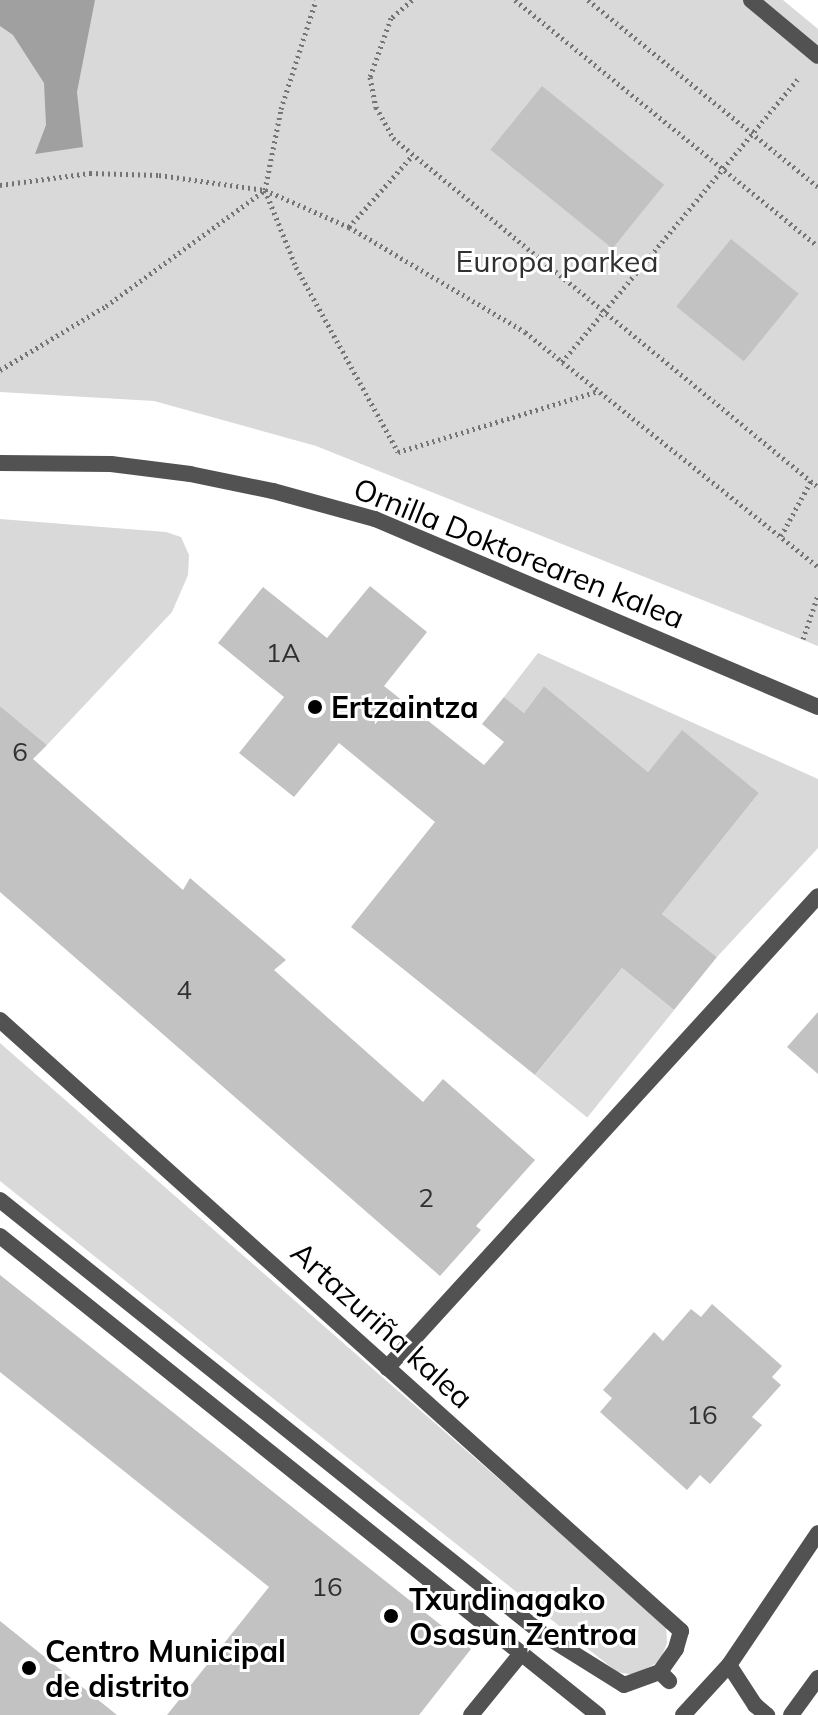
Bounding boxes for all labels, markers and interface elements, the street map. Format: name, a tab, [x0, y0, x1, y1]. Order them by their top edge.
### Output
park label: Europa parkea	[456, 243, 658, 279]
street label: Ornilla Doktorearen kalea	[349, 470, 689, 636]
house number: 1A	[266, 637, 300, 669]
place label: Ertzaintza	[331, 689, 479, 725]
marker: Ertzaintza	[306, 698, 324, 716]
house number: 6	[12, 736, 28, 768]
house number: 4	[176, 974, 192, 1006]
house number: 2	[418, 1182, 434, 1214]
street label: Artazuriña kalea	[284, 1234, 480, 1416]
house number: 16	[686, 1399, 718, 1431]
house number: 16	[311, 1571, 343, 1603]
place label: Txurdinagako Osasun Zentroa	[409, 1581, 637, 1652]
marker: Txurdinagako Osasun Zentroa	[380, 1605, 402, 1627]
place label: Centro Municipal de distrito	[45, 1633, 286, 1704]
marker: Centro Municipal de distrito	[20, 1659, 38, 1677]

